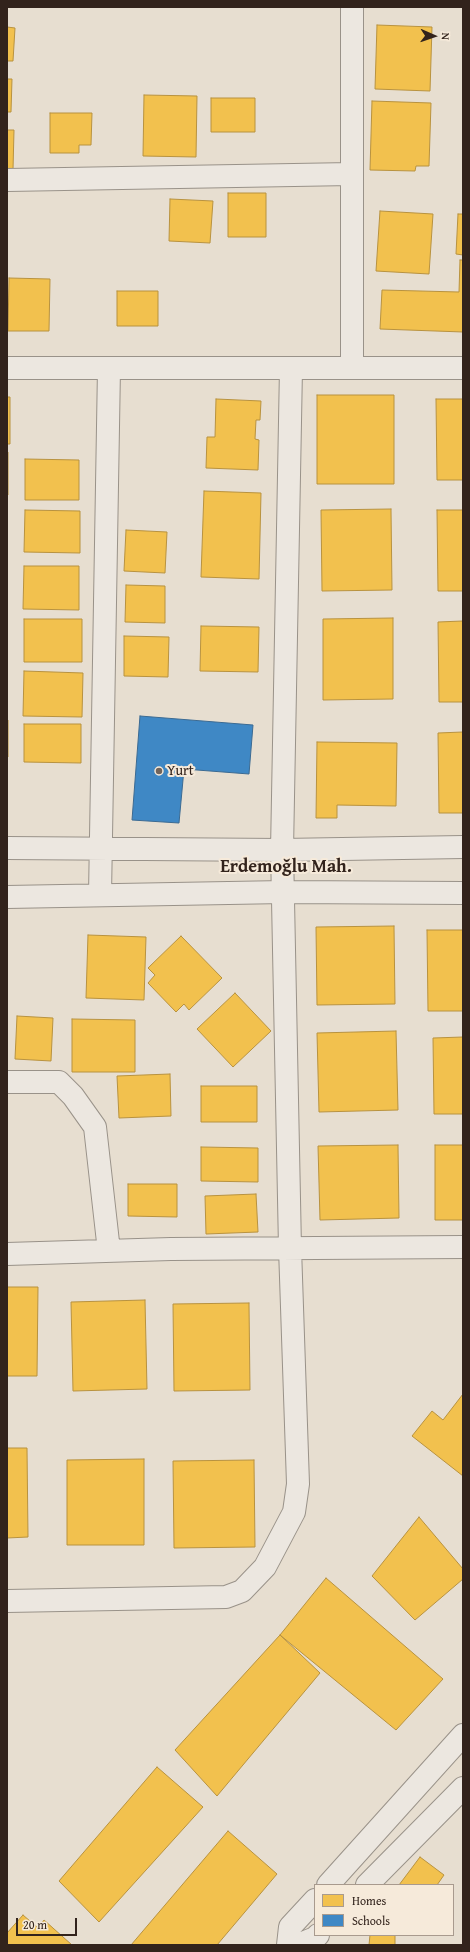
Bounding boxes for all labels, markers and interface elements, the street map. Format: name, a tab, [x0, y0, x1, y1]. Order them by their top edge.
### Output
north arrow	[414, 16, 454, 56]
text: N	[438, 32, 454, 40]
place label: Yurt	[167, 763, 194, 779]
marker: Yurt	[154, 766, 164, 776]
district label: Erdemoğlu Mah.	[220, 856, 352, 878]
legend	[314, 1884, 454, 1936]
text: Homes	[352, 1892, 386, 1909]
scale bar	[18, 1910, 79, 1936]
text: Schools	[352, 1912, 390, 1929]
text: 20 m	[23, 1916, 47, 1933]

